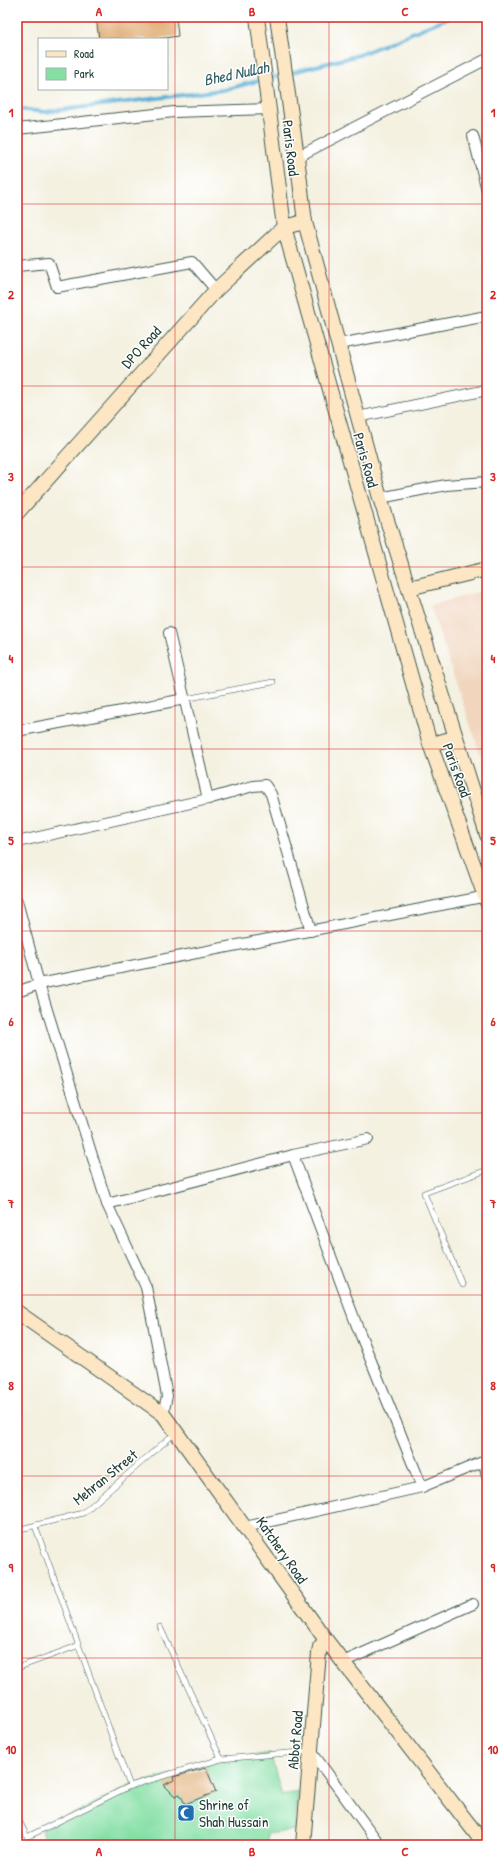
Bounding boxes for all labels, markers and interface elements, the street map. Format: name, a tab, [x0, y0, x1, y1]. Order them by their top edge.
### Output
text: A	[96, 2, 103, 20]
text: B	[249, 2, 256, 20]
text: C	[401, 2, 409, 20]
legend	[38, 38, 168, 90]
text: Road	[74, 45, 94, 62]
water label: Bhed Nullah	[201, 55, 272, 91]
text: Park	[74, 65, 94, 82]
text: 1	[9, 103, 14, 121]
text: 1	[491, 103, 496, 121]
street label: Paris Road	[277, 119, 305, 177]
text: 2	[8, 285, 15, 303]
text: 2	[490, 285, 497, 303]
street label: DPO Road	[116, 321, 166, 373]
street label: Paris Road	[348, 430, 384, 490]
text: 3	[8, 467, 14, 485]
text: 3	[490, 467, 496, 485]
text: 4	[9, 649, 14, 667]
text: 4	[491, 649, 496, 667]
street label: Paris Road	[438, 740, 477, 800]
text: 5	[8, 831, 14, 849]
text: 5	[490, 831, 496, 849]
text: 6	[8, 1012, 14, 1030]
text: 6	[490, 1012, 496, 1030]
text: 7	[7, 1194, 15, 1212]
text: 7	[489, 1194, 497, 1212]
text: 8	[8, 1376, 14, 1394]
text: 8	[490, 1376, 496, 1394]
street label: Mehran Street	[68, 1444, 143, 1510]
street label: Katchery Road	[251, 1512, 313, 1588]
text: 9	[9, 1558, 14, 1576]
text: 9	[491, 1558, 496, 1576]
street label: Abbot Road	[282, 1710, 308, 1770]
text: 10	[6, 1740, 16, 1758]
text: 10	[488, 1740, 498, 1758]
place label: Shrine of Shah Hussain	[199, 1794, 269, 1832]
mosque icon: Shrine of Shah Hussain	[176, 1803, 196, 1823]
text: A	[96, 1842, 103, 1860]
text: B	[249, 1842, 256, 1860]
text: C	[401, 1842, 409, 1860]

